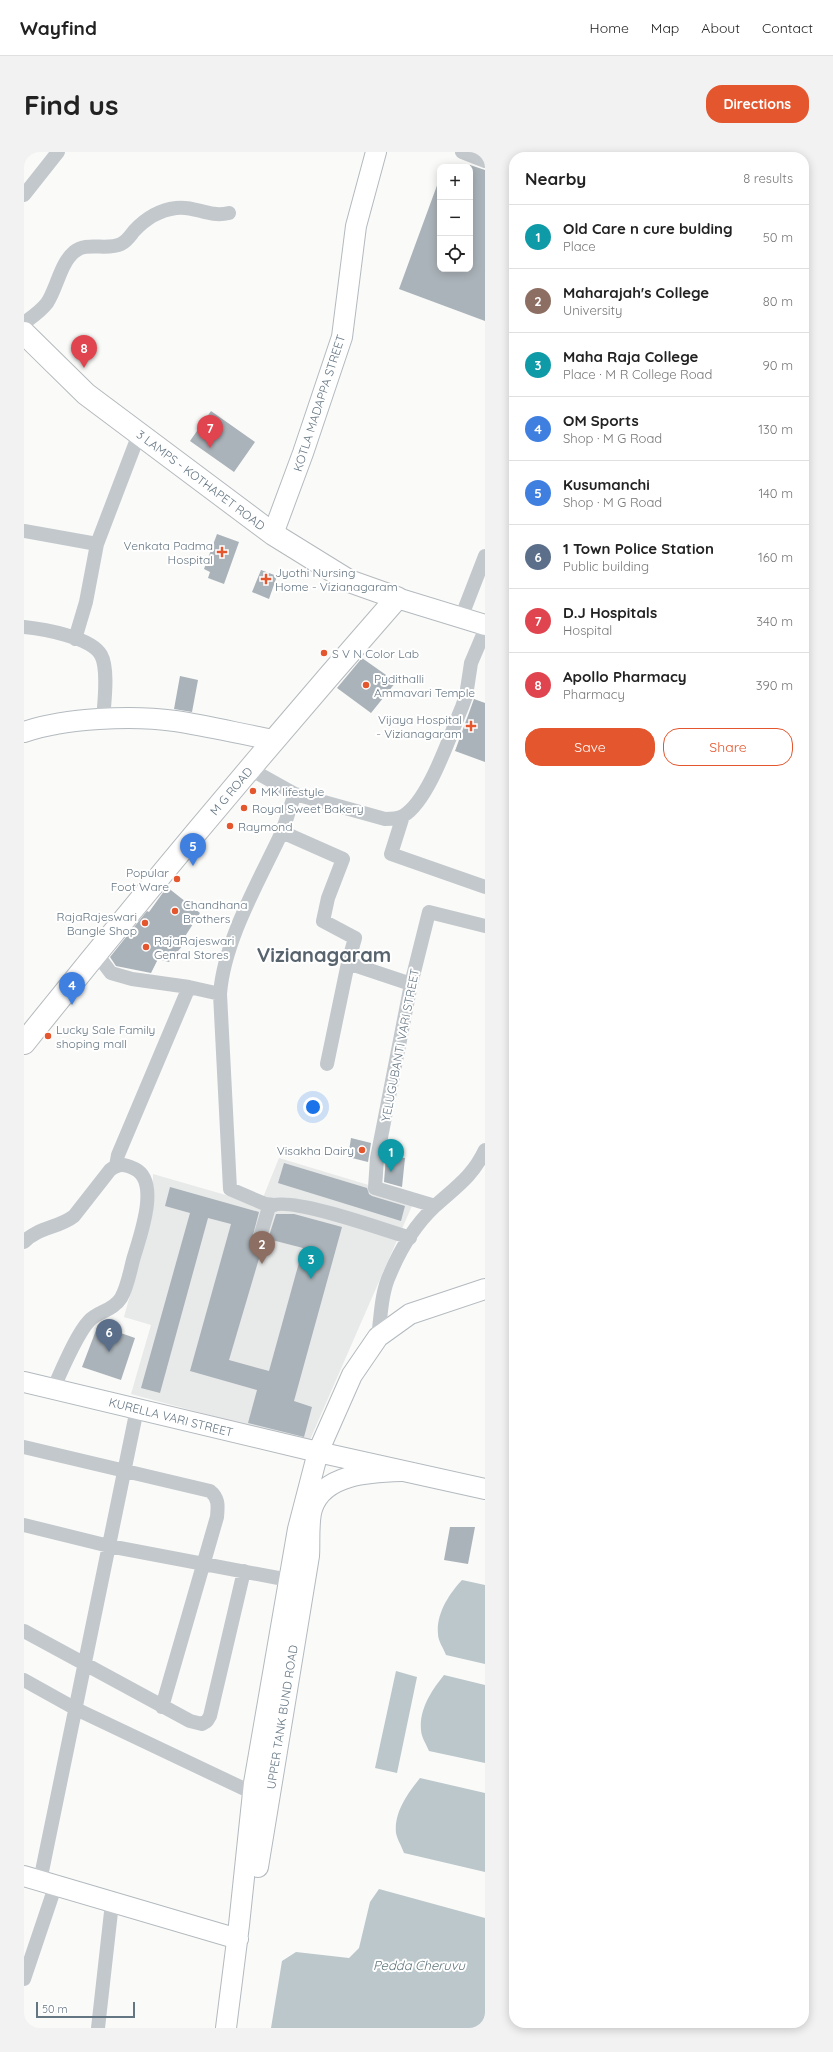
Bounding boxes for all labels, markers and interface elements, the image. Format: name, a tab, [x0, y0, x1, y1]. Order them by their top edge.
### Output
text: Wayfind	[20, 16, 97, 40]
text: Home	[590, 19, 629, 37]
text: Map	[651, 19, 679, 37]
text: About	[701, 19, 740, 37]
text: Contact	[762, 19, 813, 37]
button: Directions	[706, 85, 809, 123]
text: Find us	[24, 87, 118, 122]
map controls	[437, 164, 473, 272]
button: +	[437, 164, 473, 200]
text: Nearby	[525, 168, 586, 189]
text: 8 results	[743, 170, 793, 186]
button: −	[437, 200, 473, 236]
text: Old Care n cure bulding	[563, 219, 733, 238]
text: 1	[535, 229, 541, 245]
text: 50 m	[763, 229, 793, 245]
button: locate	[437, 236, 473, 272]
text: Place	[563, 238, 596, 254]
text: Maharajah's College	[563, 283, 709, 302]
text: 2	[534, 293, 542, 309]
text: 80 m	[763, 293, 793, 309]
text: University	[563, 302, 622, 318]
street label: KOTLA MADAPPA STREET	[290, 333, 348, 473]
pin: 8	[71, 335, 97, 368]
text: Maha Raja College	[563, 347, 698, 366]
text: 3	[535, 357, 541, 373]
text: 90 m	[763, 357, 793, 373]
text: Place · M R College Road	[563, 366, 712, 382]
text: OM Sports	[563, 411, 639, 430]
pin: 7	[197, 415, 223, 448]
text: 4	[534, 421, 542, 437]
text: 130 m	[758, 421, 793, 437]
street label: 3 LAMPS - KOTHAPET ROAD	[134, 427, 269, 533]
text: Shop · M G Road	[563, 430, 662, 446]
text: Kusumanchi	[563, 475, 650, 494]
text: 5	[534, 485, 542, 501]
text: 140 m	[758, 485, 793, 501]
text: Shop · M G Road	[563, 494, 662, 510]
place label: Venkata Padma Hospital	[123, 538, 213, 567]
text: 1 Town Police Station	[563, 539, 714, 558]
marker: Venkata Padma Hospital	[216, 546, 228, 558]
text: 6	[534, 549, 542, 565]
text: 160 m	[758, 549, 793, 565]
text: Public building	[563, 558, 649, 574]
place label: Jyothi Nursing Home - Vizianagaram	[275, 565, 398, 594]
marker: Jyothi Nursing Home - Vizianagaram	[260, 573, 272, 585]
text: D.J Hospitals	[563, 603, 657, 622]
text: 7	[534, 613, 542, 629]
text: 340 m	[756, 613, 793, 629]
text: Hospital	[563, 622, 612, 638]
place label: S V N Color Lab	[332, 646, 419, 661]
marker: S V N Color Lab	[319, 648, 329, 658]
text: Apollo Pharmacy	[563, 667, 687, 686]
place label: Pydithalli Ammavari Temple	[374, 671, 475, 700]
text: 8	[534, 677, 542, 693]
text: 390 m	[756, 677, 793, 693]
marker: Pydithalli Ammavari Temple	[361, 680, 371, 690]
text: Pharmacy	[563, 686, 625, 702]
place label: Vijaya Hospital - Vizianagaram	[376, 712, 462, 741]
marker: Vijaya Hospital - Vizianagaram	[465, 720, 477, 732]
button: Save	[525, 728, 655, 766]
button: Share	[663, 728, 793, 766]
street label: M G ROAD	[207, 764, 256, 818]
place label: MK lifestyle	[261, 784, 324, 799]
marker: MK lifestyle	[248, 786, 258, 796]
place label: Royal Sweet Bakery	[252, 801, 363, 816]
marker: Royal Sweet Bakery	[239, 803, 249, 813]
place label: Raymond	[238, 819, 293, 834]
marker: Raymond	[225, 821, 235, 831]
pin: 5	[180, 833, 206, 866]
place label: Popular Foot Ware	[111, 865, 169, 894]
marker: Popular Foot Ware	[172, 874, 182, 884]
place label: Chandhana Brothers	[183, 897, 247, 926]
marker: Chandhana Brothers	[170, 906, 180, 916]
place label: RajaRajeswari Bangle Shop	[57, 909, 137, 938]
marker: RajaRajeswari Bangle Shop	[140, 918, 150, 928]
place label: RajaRajeswari Genral Stores	[154, 933, 234, 962]
marker: RajaRajeswari Genral Stores	[141, 942, 151, 952]
district label: Vizianagaram	[257, 942, 391, 967]
street label: YELUGUBANTI VARI STREET	[378, 967, 422, 1123]
pin: 4	[59, 972, 85, 1005]
place label: Lucky Sale Family shoping mall	[56, 1022, 155, 1051]
marker: Lucky Sale Family shoping mall	[43, 1031, 53, 1041]
your location	[303, 1097, 323, 1117]
pin: 1	[378, 1139, 404, 1172]
place label: Visakha Dairy	[277, 1143, 354, 1158]
marker: Visakha Dairy	[357, 1145, 367, 1155]
pin: 2	[249, 1231, 275, 1264]
pin: 3	[298, 1246, 324, 1279]
pin: 6	[96, 1319, 122, 1352]
street label: KURELLA VARI STREET	[107, 1394, 235, 1440]
street label: UPPER TANK BUND ROAD	[263, 1643, 301, 1790]
water label: Pedda Cheruvu	[373, 1957, 466, 1973]
scale bar	[36, 2000, 135, 2019]
text: 50 m	[42, 2002, 68, 2016]

